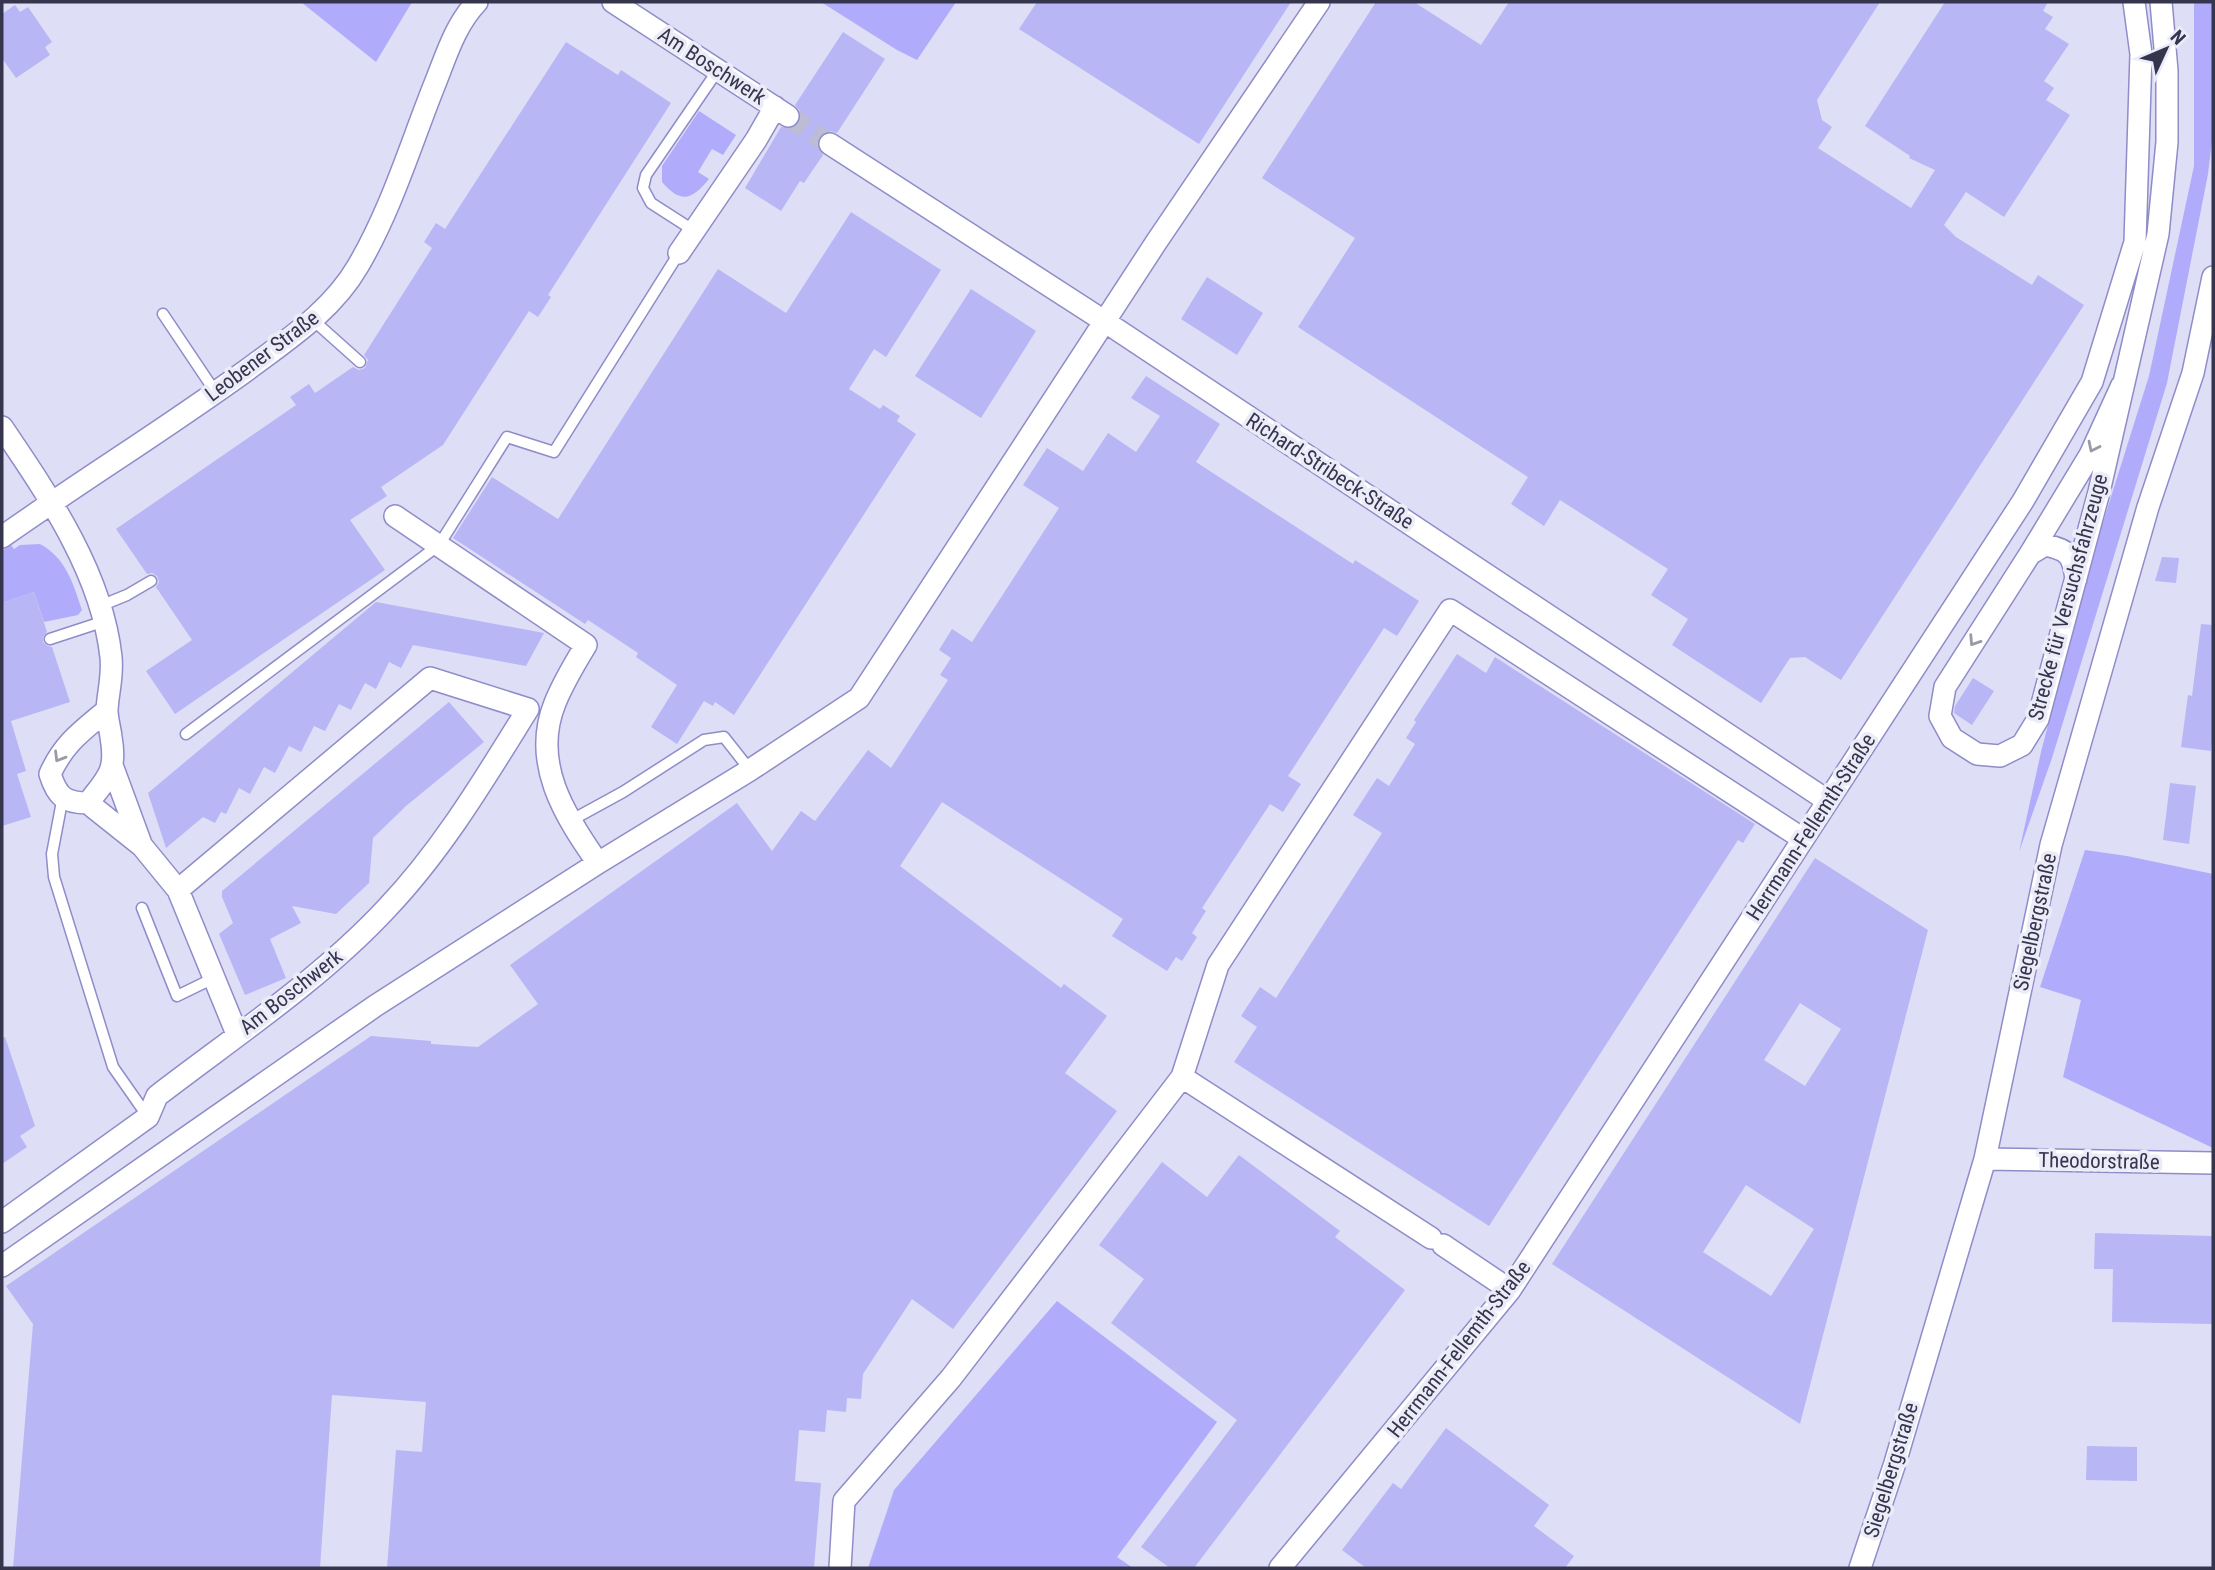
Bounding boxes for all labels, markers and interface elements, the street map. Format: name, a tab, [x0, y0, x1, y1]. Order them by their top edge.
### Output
north arrow	[2131, 14, 2201, 84]
street label: Am Boschwerk	[654, 22, 771, 110]
text: N	[2166, 25, 2190, 50]
street label: Leobener Straße	[201, 305, 324, 406]
street label: Richard-Stribeck-Straße	[1242, 408, 1418, 534]
one-way arrow	[2088, 440, 2102, 452]
street label: Strecke für Versuchsfahrzeuge	[2024, 471, 2112, 723]
one-way arrow	[1970, 633, 1983, 646]
street label: Herrmann-Fellemth-Straße	[1742, 729, 1880, 925]
one-way arrow	[54, 750, 67, 763]
street label: Siegelbergstraße	[2009, 851, 2061, 993]
street label: Am Boschwerk	[235, 944, 347, 1039]
street label: Theodorstraße	[2038, 1148, 2160, 1174]
street label: Herrmann-Fellemth-Straße	[1383, 1256, 1536, 1442]
street label: Siegelbergstraße	[1859, 1399, 1923, 1540]

